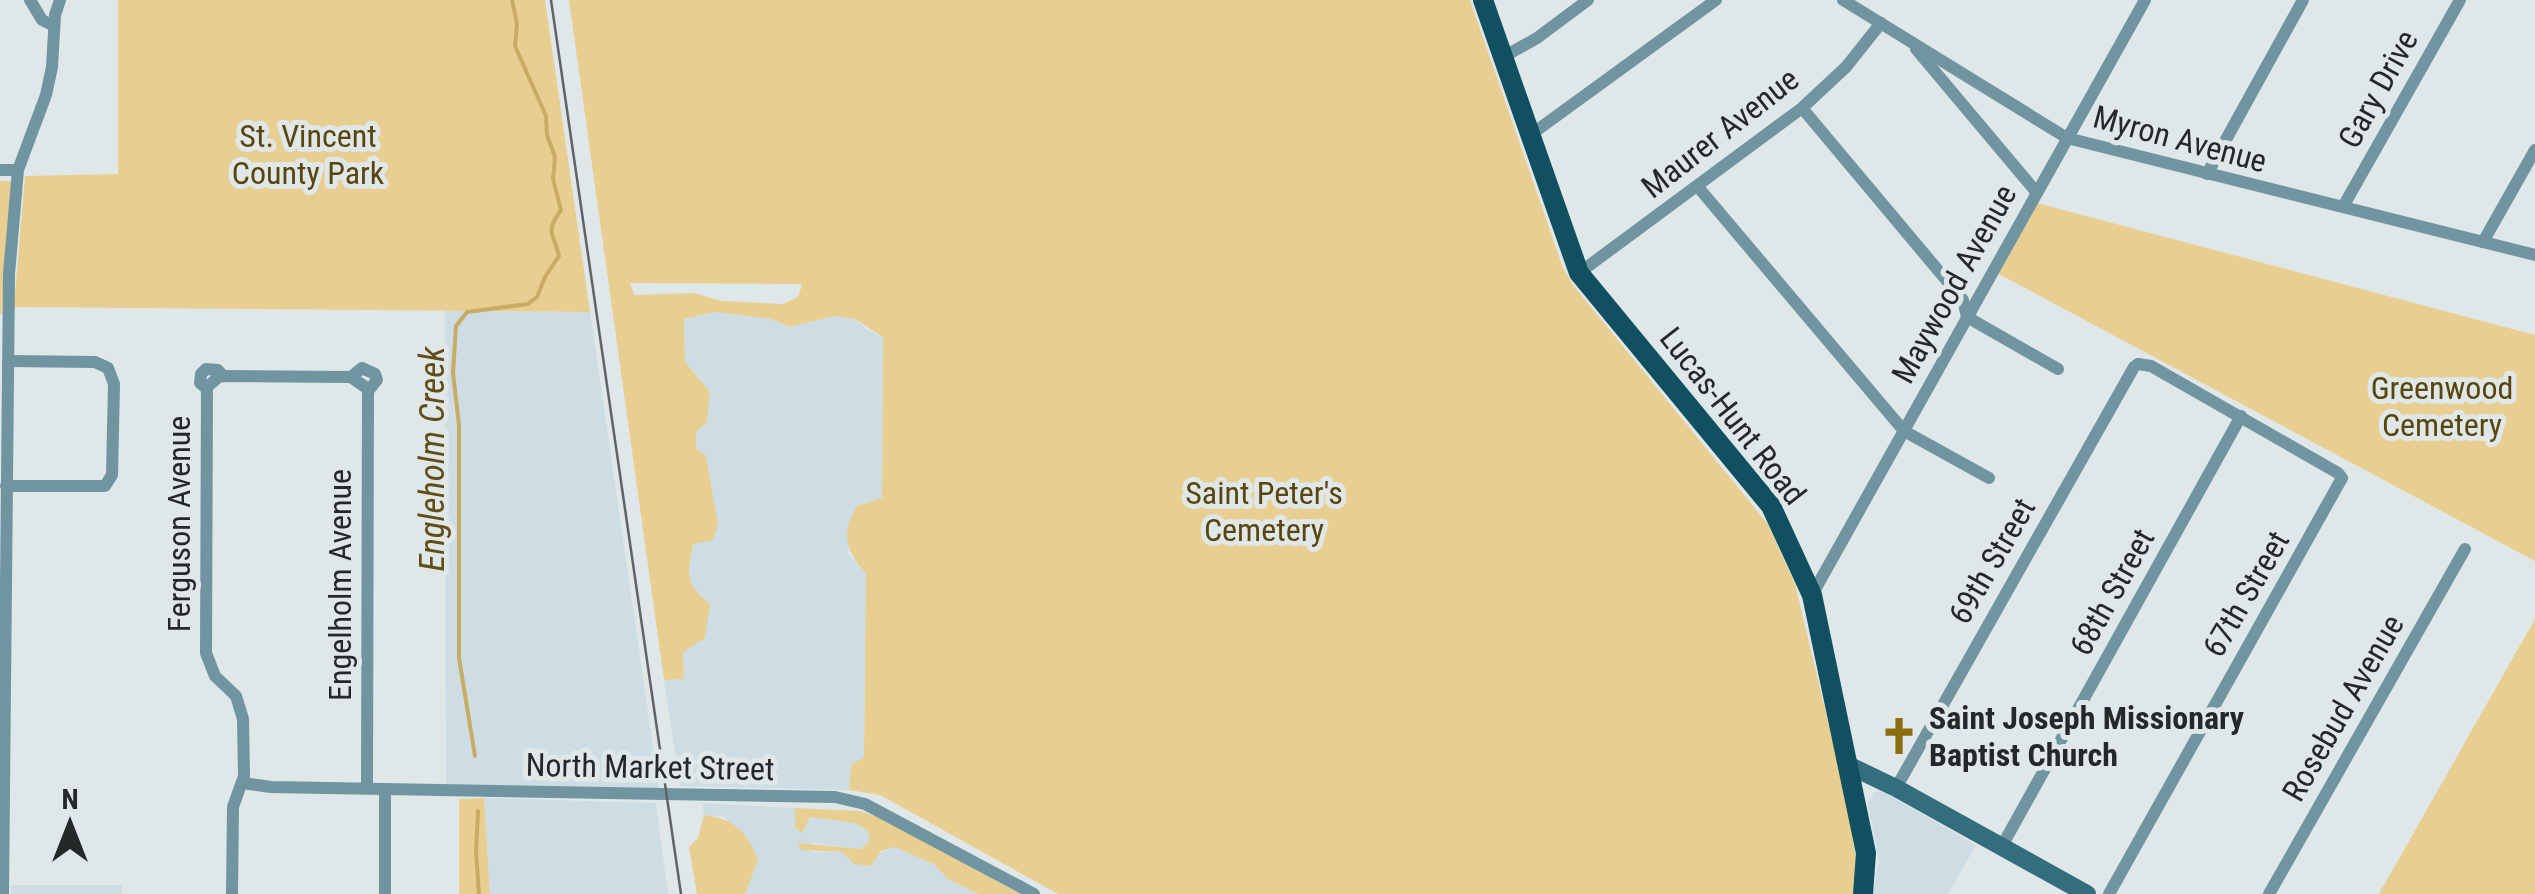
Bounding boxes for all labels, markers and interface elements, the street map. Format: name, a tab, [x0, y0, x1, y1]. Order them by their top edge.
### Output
street label: Gary Drive	[2330, 23, 2426, 155]
street label: Maurer Avenue	[1634, 60, 1806, 206]
street label: Myron Avenue	[2089, 98, 2271, 180]
park label: St. Vincent County Park	[232, 117, 385, 192]
street label: Maywood Avenue	[1884, 178, 2024, 390]
street label: Lucas-Hunt Road	[1652, 320, 1814, 512]
water label: Engleholm Creek	[412, 346, 453, 571]
park label: Greenwood Cemetery	[2371, 369, 2513, 444]
street label: Ferguson Avenue	[160, 416, 198, 632]
street label: Engelholm Avenue	[321, 469, 359, 701]
park label: Saint Peter's Cemetery	[1185, 474, 1343, 549]
street label: 69th Street	[1941, 491, 2043, 631]
street label: 68th Street	[2062, 522, 2162, 662]
street label: 67th Street	[2195, 524, 2297, 664]
street label: Rosebud Avenue	[2274, 608, 2412, 808]
place label: Saint Joseph Missionary Baptist Church	[1929, 699, 2244, 774]
church icon: Saint Joseph Missionary Baptist Church	[1878, 715, 1920, 757]
street label: North Market Street	[525, 746, 775, 788]
north arrow	[20, 774, 120, 874]
text: N	[61, 783, 79, 816]

